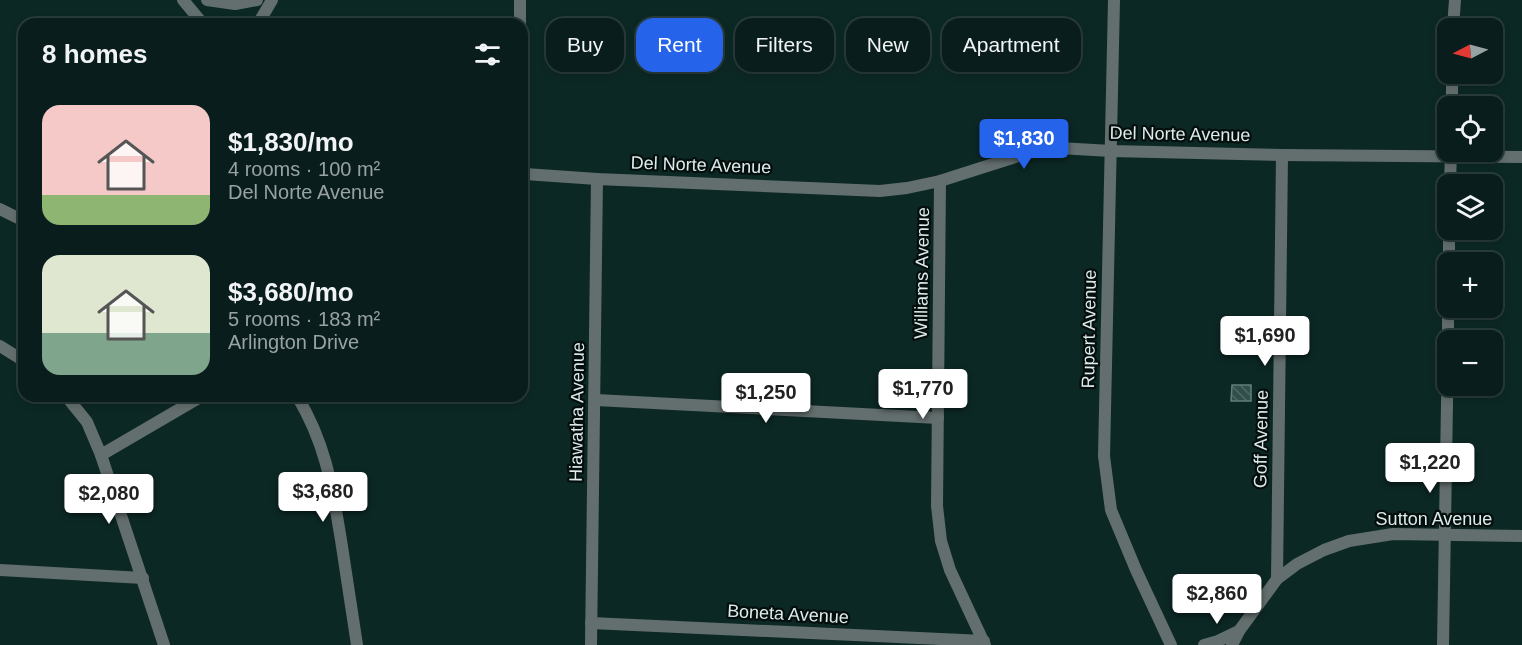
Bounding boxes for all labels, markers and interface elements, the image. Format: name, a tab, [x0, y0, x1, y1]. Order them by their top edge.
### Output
chip: Buy	[546, 18, 624, 72]
chip: Rent	[636, 18, 723, 72]
chip: Filters	[735, 18, 834, 72]
chip: New	[846, 18, 930, 72]
chip: Apartment	[942, 18, 1081, 72]
north arrow	[1437, 18, 1503, 84]
map controls	[1437, 18, 1503, 396]
icon: filters	[471, 38, 504, 71]
text: 8 homes	[42, 39, 148, 69]
button: locate	[1437, 96, 1503, 162]
pin: $1,830	[975, 119, 1073, 170]
street label: Del Norte Avenue	[1109, 123, 1251, 145]
text: $1,830/mo	[228, 127, 354, 157]
text: $1,830	[993, 127, 1055, 149]
icon: home	[90, 129, 162, 201]
street label: Del Norte Avenue	[630, 153, 772, 177]
text: 4 rooms · 100 m²	[228, 158, 380, 180]
button: layers	[1437, 174, 1503, 240]
text: Del Norte Avenue	[228, 181, 384, 203]
street label: Williams Avenue	[911, 207, 933, 339]
button: +	[1437, 252, 1503, 318]
street label: Rupert Avenue	[1078, 269, 1100, 389]
text: $3,680/mo	[228, 277, 354, 307]
icon: home	[90, 279, 162, 351]
text: 5 rooms · 183 m²	[228, 308, 380, 330]
pin: $1,690	[1216, 316, 1314, 367]
text: $1,690	[1234, 324, 1296, 346]
button: −	[1437, 330, 1503, 396]
text: Arlington Drive	[228, 331, 359, 353]
street label: Hiawatha Avenue	[566, 342, 588, 482]
pin: $1,770	[874, 369, 972, 420]
pin: $1,250	[717, 373, 815, 424]
text: $1,770	[892, 377, 954, 399]
text: $1,250	[735, 381, 797, 403]
street label: Goff Avenue	[1250, 390, 1272, 488]
pin: $1,220	[1381, 443, 1479, 494]
text: $1,220	[1399, 451, 1461, 473]
pin: $3,680	[274, 472, 372, 523]
pin: $2,080	[60, 474, 158, 525]
text: $3,680	[292, 480, 354, 502]
text: $2,080	[78, 482, 140, 504]
street label: Sutton Avenue	[1376, 509, 1492, 529]
pin: $2,860	[1168, 574, 1266, 625]
text: $2,860	[1186, 582, 1248, 604]
street label: Boneta Avenue	[727, 601, 849, 627]

